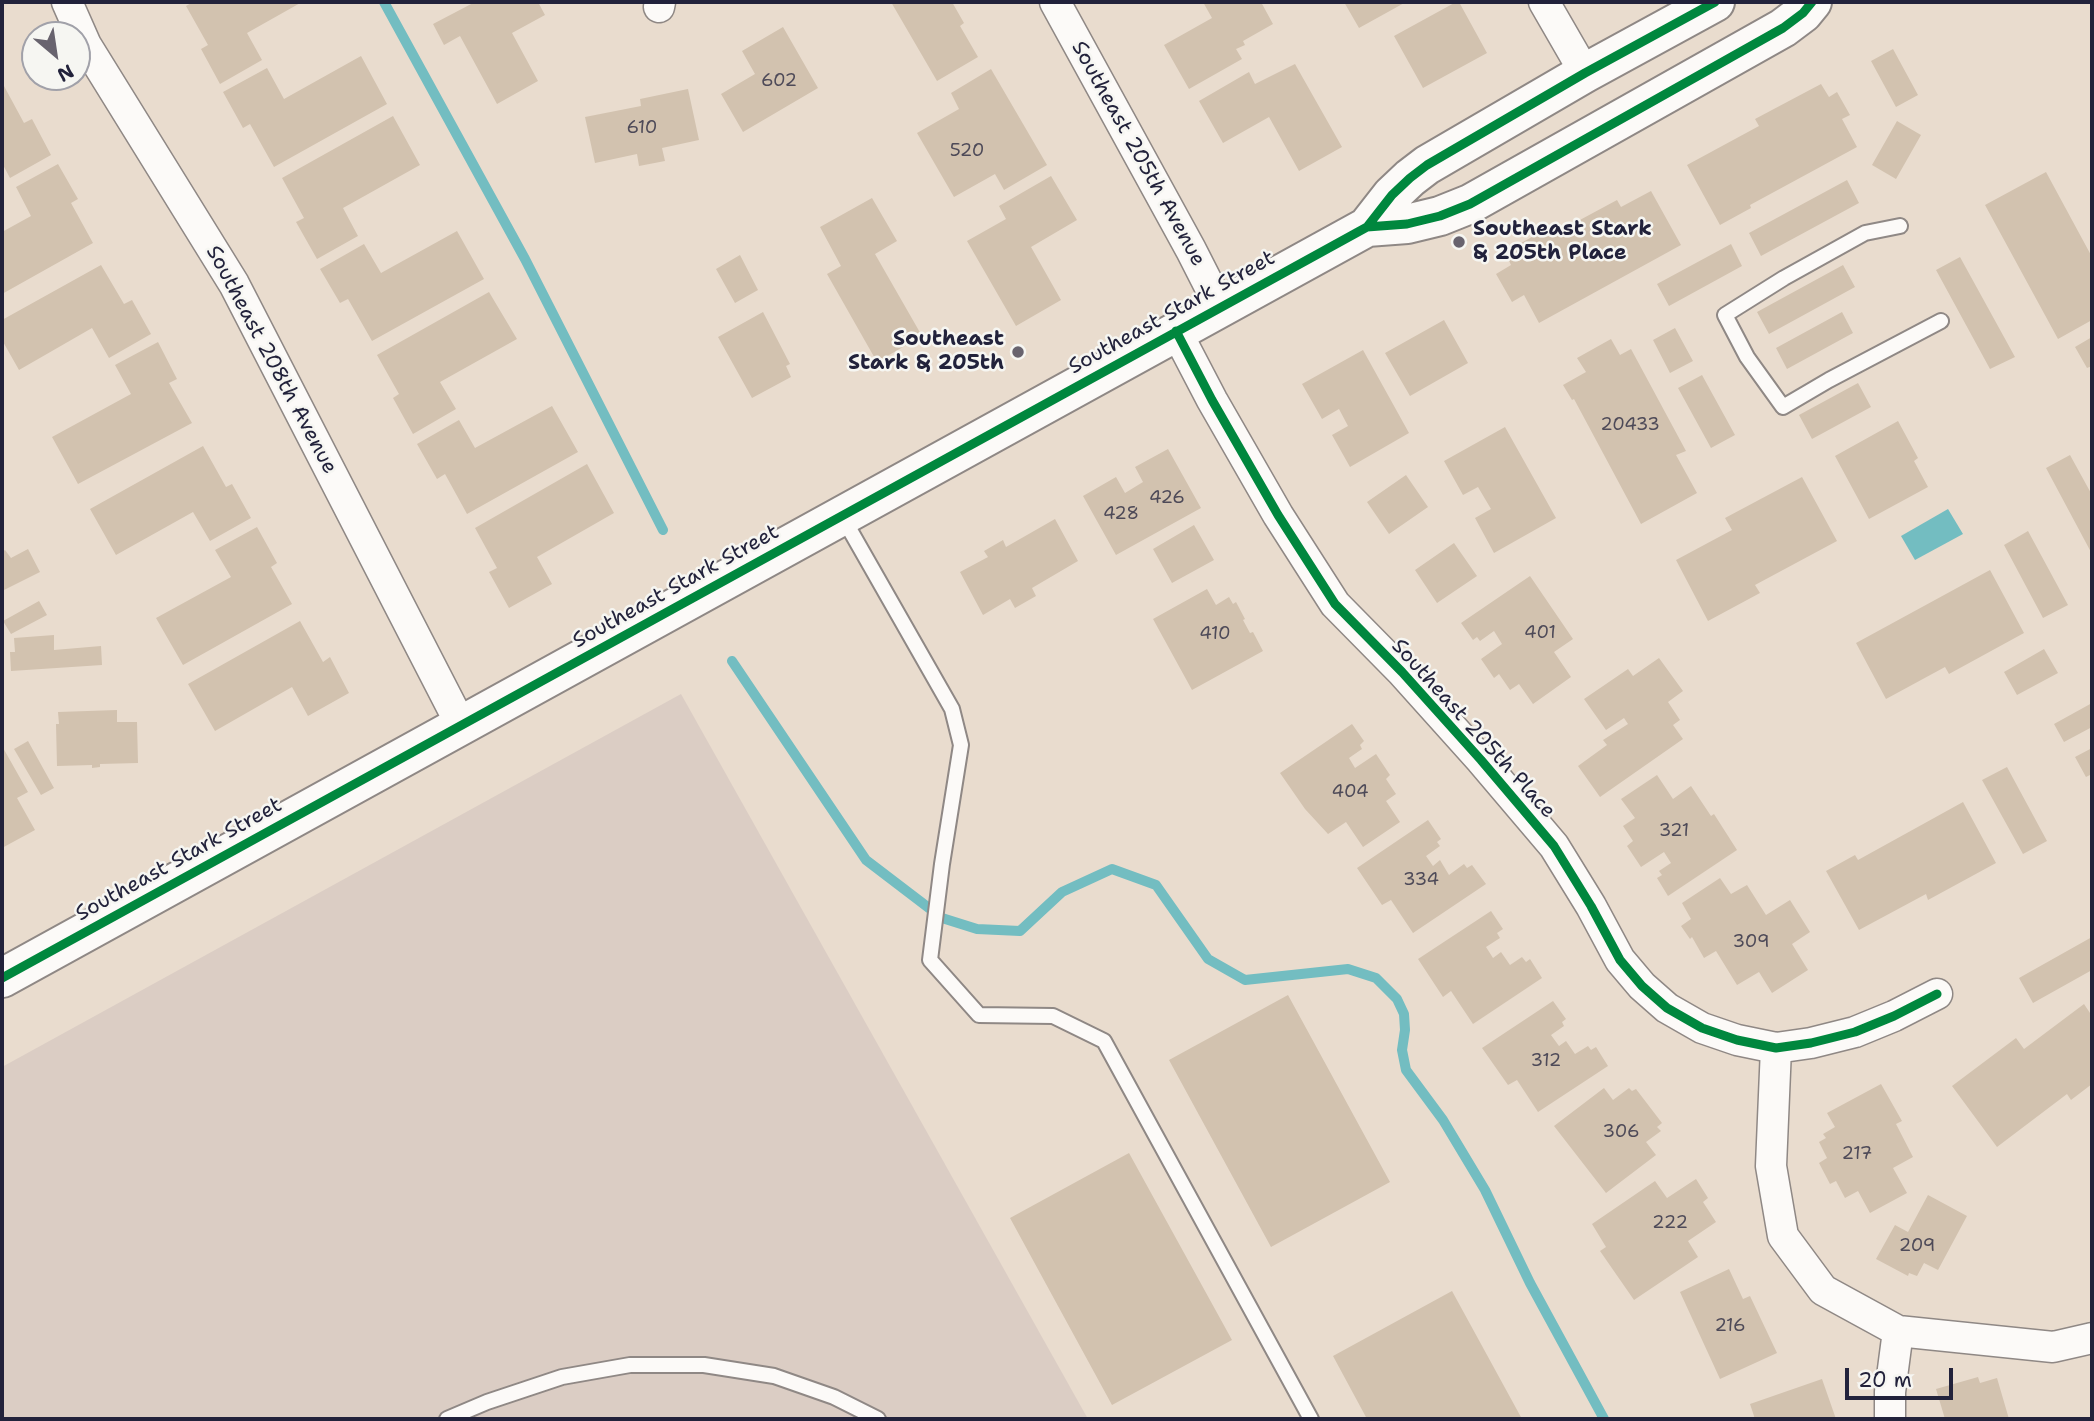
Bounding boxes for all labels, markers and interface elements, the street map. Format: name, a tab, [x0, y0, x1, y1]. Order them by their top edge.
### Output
north arrow	[21, 21, 91, 91]
street label: Southeast 205th Avenue	[1066, 37, 1210, 271]
text: N	[53, 58, 78, 88]
house number: 602	[761, 70, 797, 92]
house number: 610	[627, 117, 657, 139]
house number: 520	[950, 140, 984, 162]
place label: Southeast Stark & 205th Place	[1473, 217, 1652, 267]
marker: Southeast Stark & 205th Place	[1451, 234, 1467, 250]
street label: Southeast 208th Avenue	[200, 242, 342, 478]
street label: Southeast Stark Street	[1064, 246, 1280, 380]
place label: Southeast Stark & 205th	[848, 327, 1004, 377]
marker: Southeast Stark & 205th	[1010, 344, 1026, 360]
house number: 20433	[1600, 414, 1660, 436]
house number: 426	[1149, 487, 1185, 509]
house number: 428	[1103, 503, 1139, 525]
street label: Southeast Stark Street	[568, 520, 784, 654]
house number: 401	[1524, 622, 1556, 644]
house number: 410	[1199, 623, 1231, 645]
street label: Southeast 205th Place	[1386, 634, 1560, 824]
house number: 404	[1331, 781, 1369, 803]
street label: Southeast Stark Street	[71, 793, 287, 927]
house number: 321	[1659, 820, 1689, 842]
house number: 334	[1403, 869, 1439, 891]
house number: 309	[1733, 931, 1769, 953]
house number: 312	[1531, 1050, 1561, 1072]
house number: 306	[1602, 1121, 1640, 1143]
house number: 217	[1842, 1143, 1872, 1165]
house number: 222	[1652, 1212, 1688, 1234]
house number: 209	[1899, 1235, 1935, 1257]
house number: 216	[1714, 1315, 1746, 1337]
scale bar	[1849, 1354, 1958, 1398]
text: 20 m	[1858, 1366, 1912, 1394]

